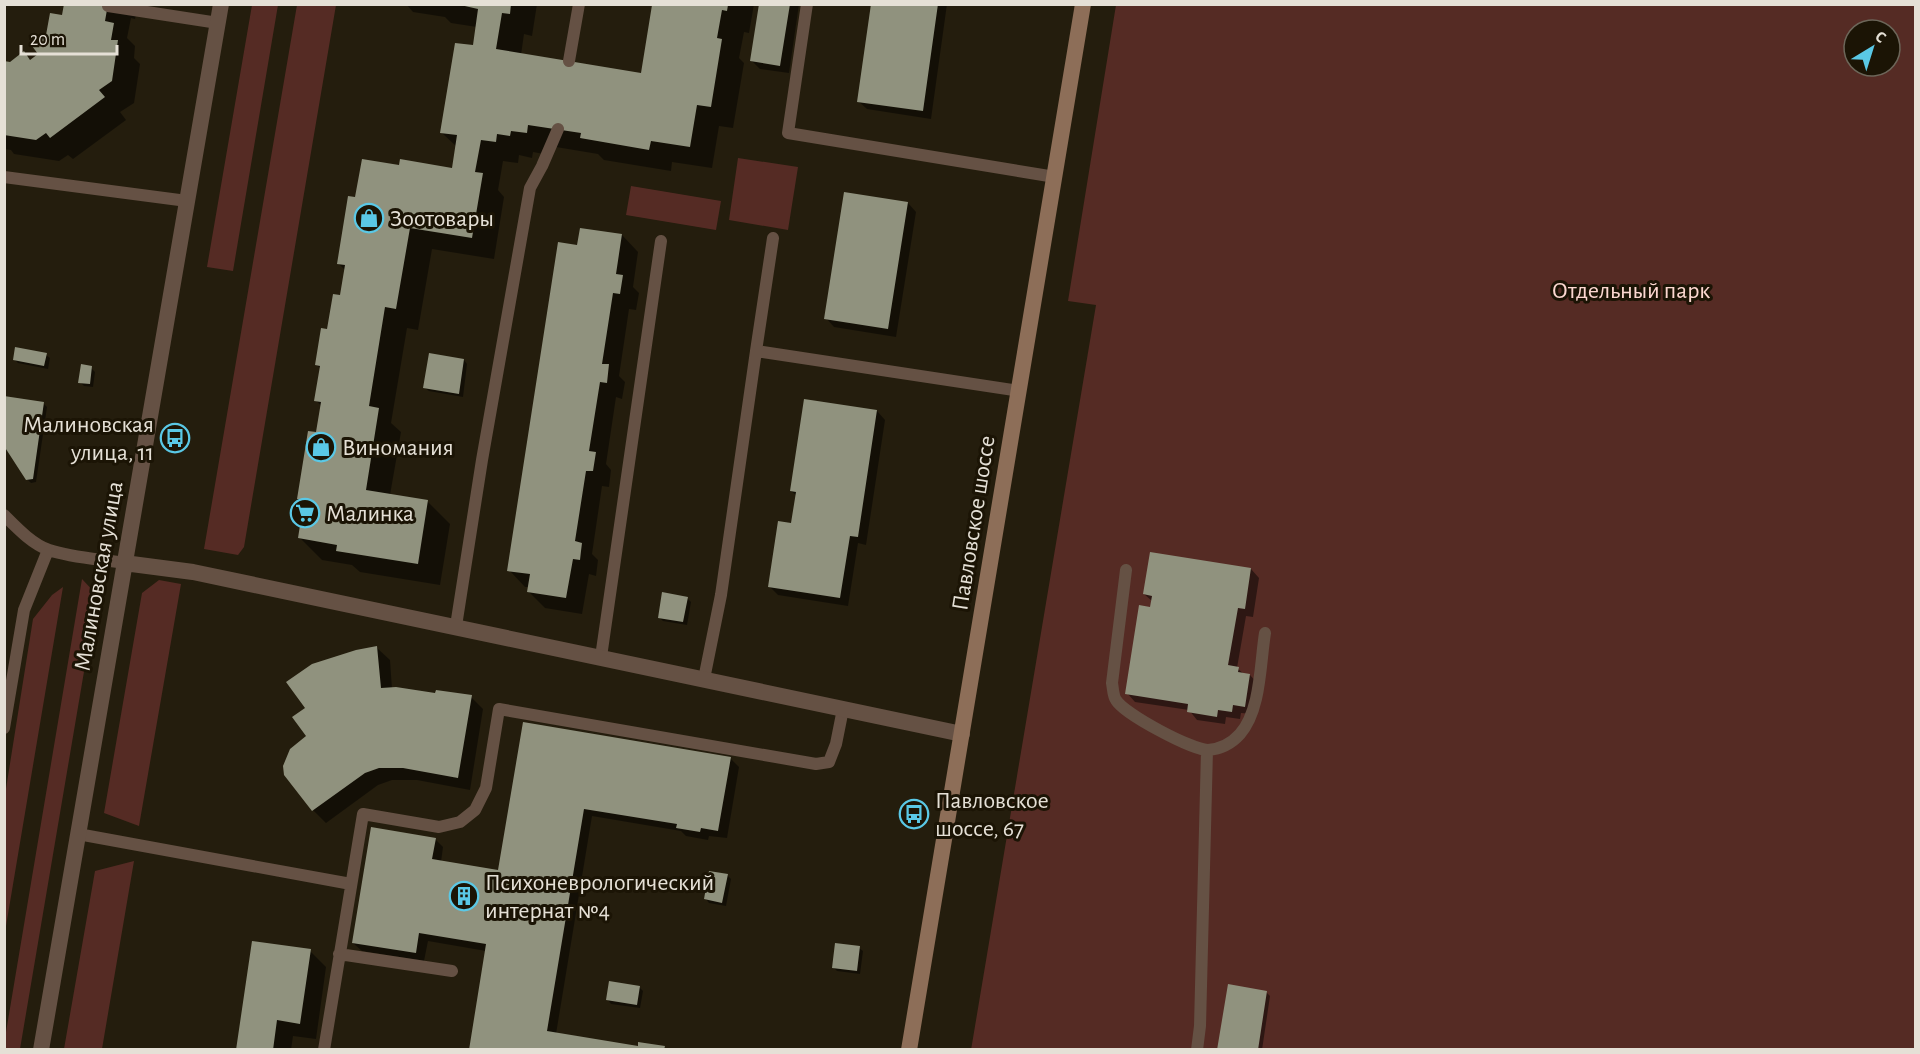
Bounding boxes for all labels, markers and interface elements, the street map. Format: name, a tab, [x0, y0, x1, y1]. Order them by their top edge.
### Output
scale bar	[21, 18, 117, 56]
north arrow	[1842, 18, 1902, 78]
text: С	[1872, 28, 1889, 46]
text: 20 m	[30, 31, 65, 49]
shop icon: Зоотовары	[353, 202, 385, 234]
place label: Зоотовары	[390, 207, 494, 231]
park label: Отдельный парк	[1552, 279, 1710, 303]
place label: Малиновская улица, 11	[23, 413, 154, 465]
bus stop icon: Малиновская улица, 11	[159, 422, 191, 454]
shop icon: Виномания	[305, 431, 337, 463]
street label: Павловское шоссе	[948, 434, 1000, 612]
place label: Виномания	[342, 436, 454, 460]
street label: Малиновская улица	[70, 479, 127, 673]
supermarket icon: Малинка	[289, 497, 321, 529]
place label: Малинка	[326, 502, 414, 526]
place label: Павловское шоссе, 67	[935, 789, 1049, 841]
bus stop icon: Павловское шоссе, 67	[898, 798, 930, 830]
place label: Психоневрологический интернат №4	[485, 871, 714, 923]
building icon: Психоневрологический интернат №4	[448, 880, 480, 912]

